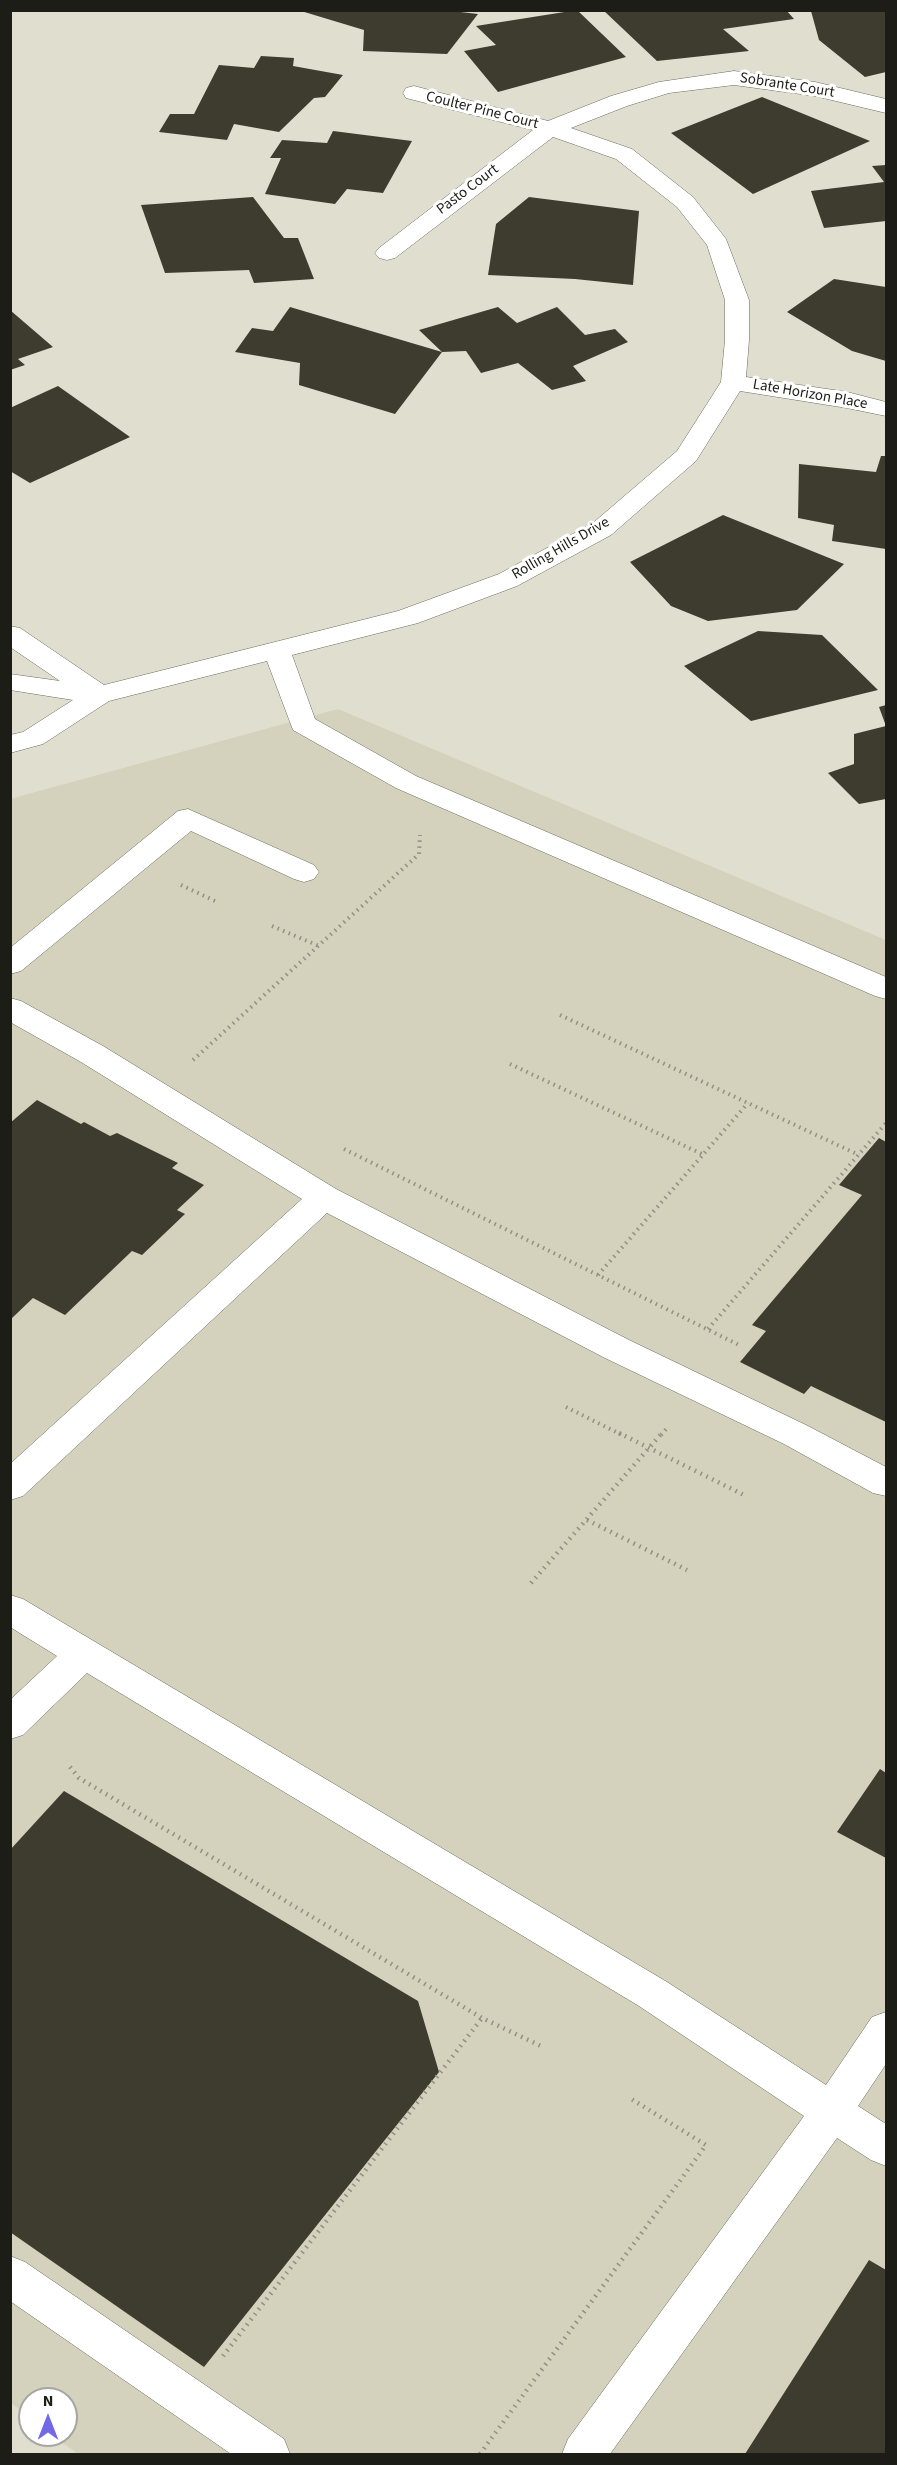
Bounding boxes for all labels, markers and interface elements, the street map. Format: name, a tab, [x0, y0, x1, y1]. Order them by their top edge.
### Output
street label: Sobrante Court	[738, 70, 836, 102]
street label: Coulter Pine Court	[424, 88, 540, 134]
street label: Pasto Court	[434, 161, 502, 219]
street label: Late Horizon Place	[751, 376, 869, 414]
street label: Rolling Hills Drive	[509, 514, 613, 584]
north arrow	[18, 2387, 78, 2447]
text: N	[43, 2390, 53, 2412]

